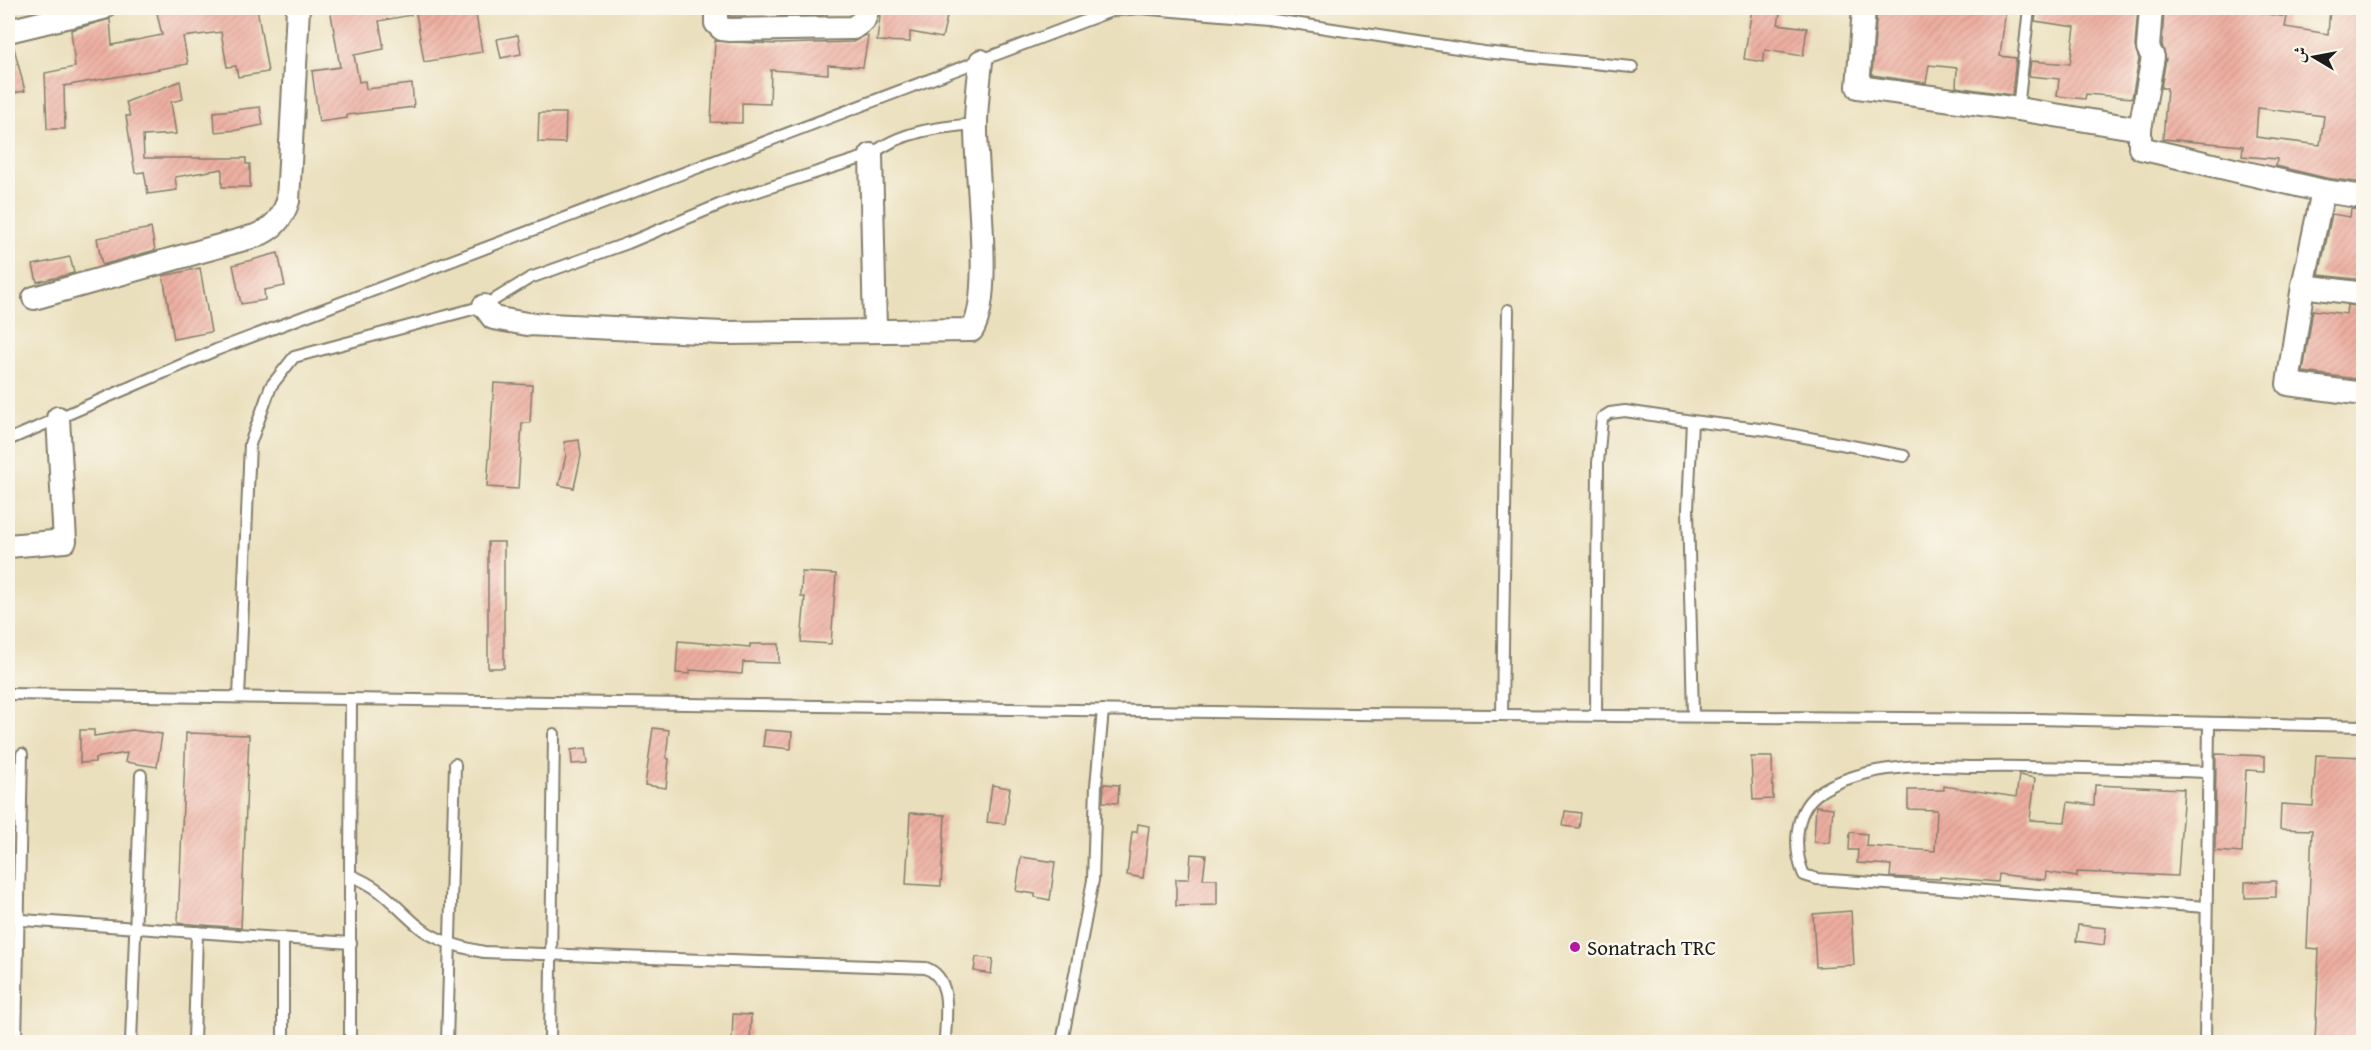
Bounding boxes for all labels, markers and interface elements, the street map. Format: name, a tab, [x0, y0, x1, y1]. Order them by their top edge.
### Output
north arrow	[2284, 27, 2344, 87]
text: ش	[2286, 44, 2312, 64]
place label: Sonatrach TRC	[1587, 932, 1716, 963]
marker: Sonatrach TRC	[1568, 940, 1582, 954]

